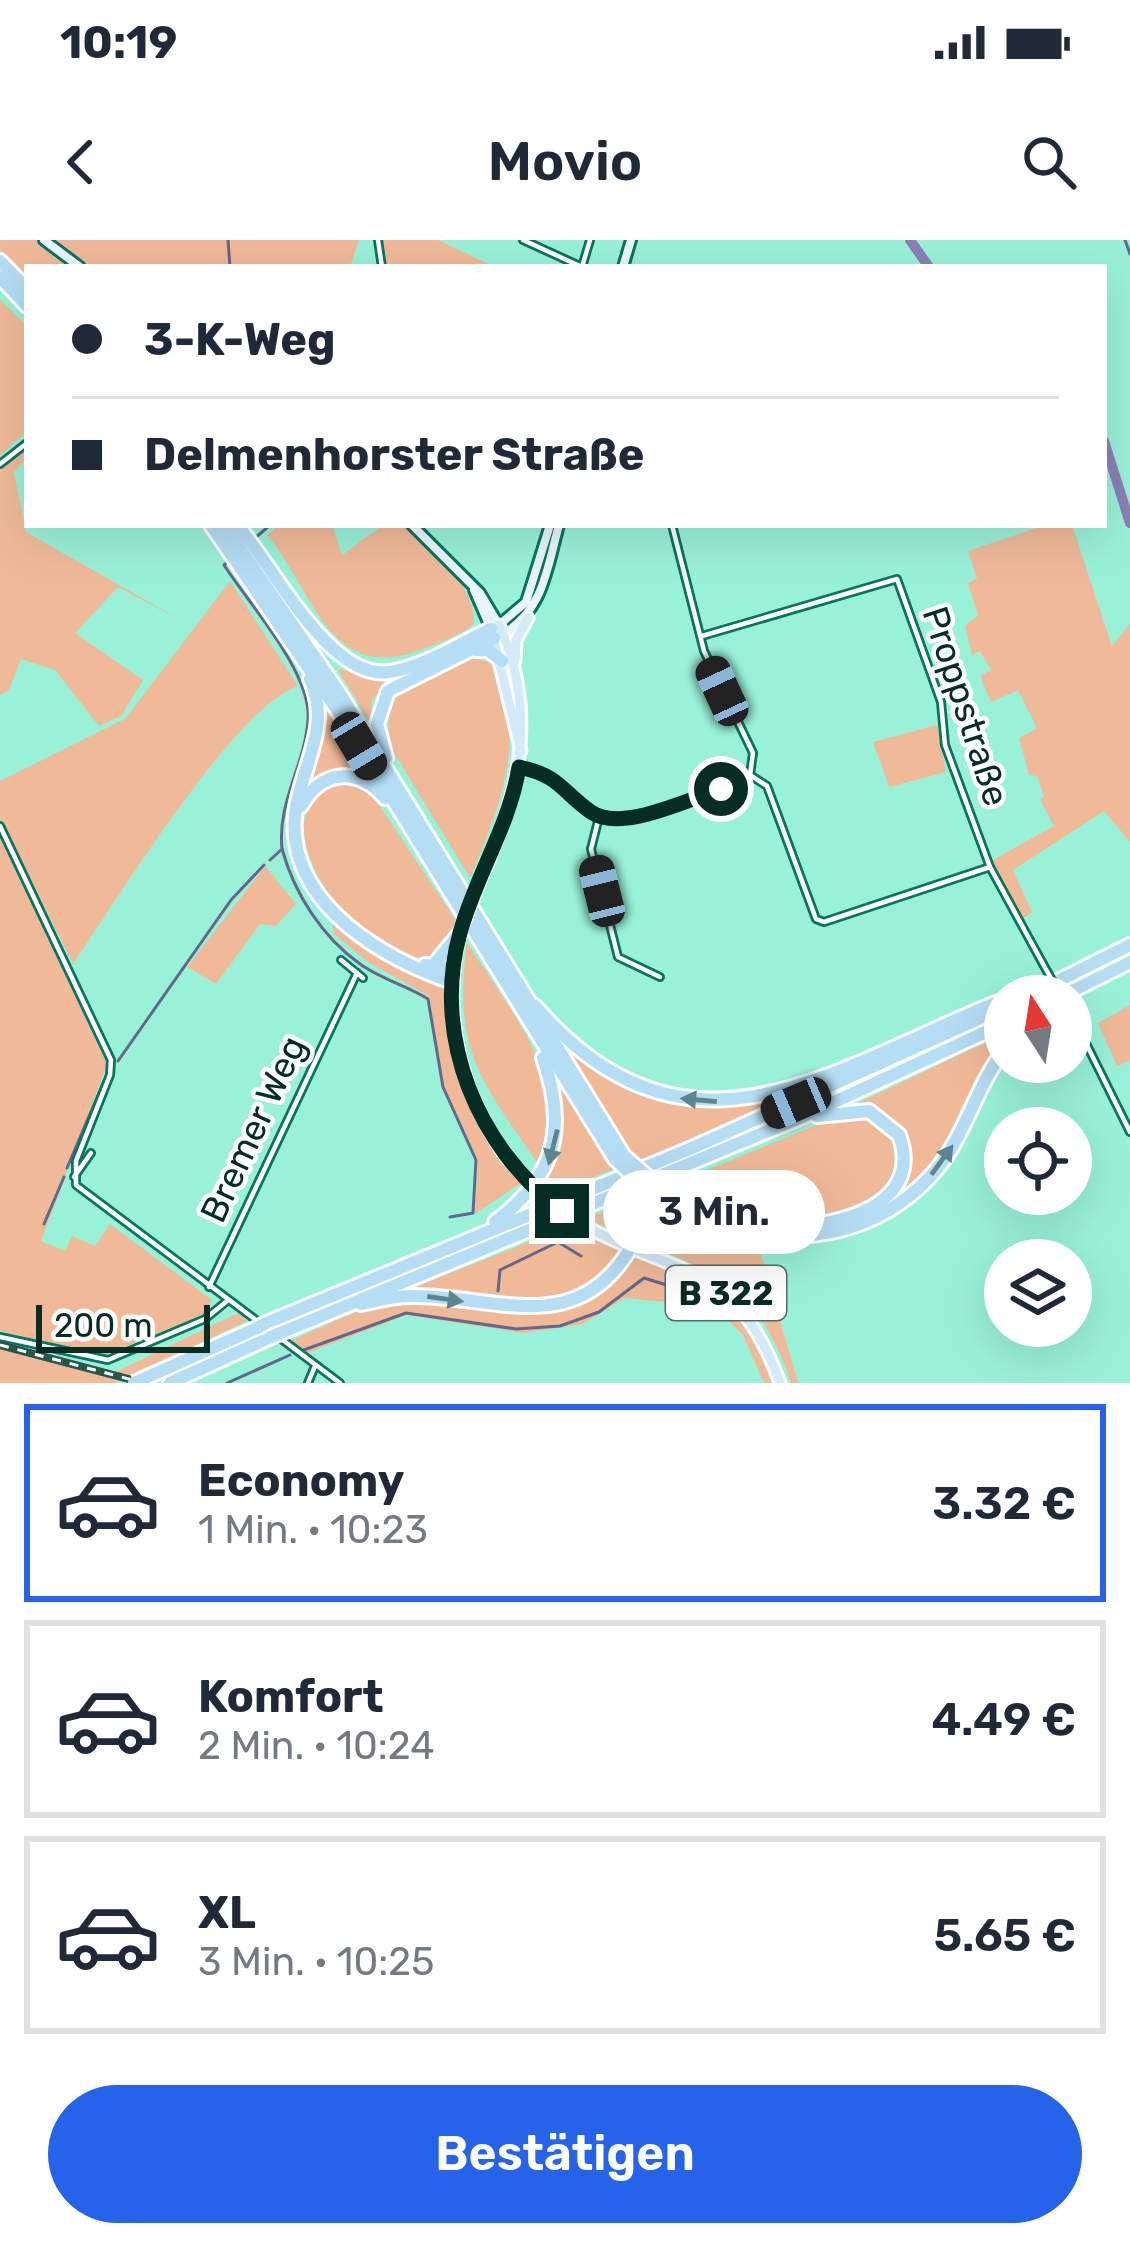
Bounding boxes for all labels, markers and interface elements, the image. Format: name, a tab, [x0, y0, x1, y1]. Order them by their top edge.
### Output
text: 10:19	[60, 16, 177, 69]
icon: back	[48, 129, 114, 195]
icon: search	[1016, 129, 1082, 195]
text: Movio	[488, 130, 642, 194]
text: 3-K-Weg	[144, 313, 335, 366]
text: Delmenhorster Straße	[144, 428, 644, 481]
street label: Proppstraße	[914, 601, 1018, 811]
car	[690, 651, 754, 731]
car	[325, 706, 393, 786]
route start	[694, 762, 748, 816]
car	[576, 852, 628, 930]
north arrow	[984, 975, 1092, 1083]
map controls	[984, 975, 1092, 1347]
street label: Bremer Weg	[191, 1029, 315, 1229]
car	[756, 1072, 836, 1134]
one-way arrow	[680, 1090, 717, 1109]
button: locate	[984, 1107, 1092, 1215]
one-way arrow	[543, 1129, 562, 1166]
one-way arrow	[929, 1144, 953, 1175]
callout: 3 Min.	[604, 1169, 826, 1253]
route end	[535, 1184, 589, 1238]
text: 3 Min.	[658, 1189, 770, 1235]
button: layers	[984, 1239, 1092, 1347]
road number: B 322	[666, 1266, 786, 1320]
one-way arrow	[427, 1290, 465, 1309]
scale bar	[36, 1299, 210, 1352]
text: 200 m	[54, 1306, 153, 1345]
icon: car	[54, 1449, 162, 1557]
text: Economy	[198, 1454, 404, 1507]
text: 3.32 €	[932, 1477, 1076, 1530]
text: 1 Min. · 10:23	[198, 1507, 428, 1553]
icon: car	[54, 1665, 162, 1773]
text: Komfort	[198, 1670, 384, 1723]
text: 4.49 €	[932, 1693, 1076, 1746]
text: 2 Min. · 10:24	[198, 1723, 434, 1769]
icon: car	[54, 1881, 162, 1989]
text: XL	[198, 1886, 256, 1939]
text: 5.65 €	[934, 1909, 1076, 1962]
text: 3 Min. · 10:25	[198, 1939, 434, 1985]
button: Bestätigen	[48, 2085, 1082, 2223]

